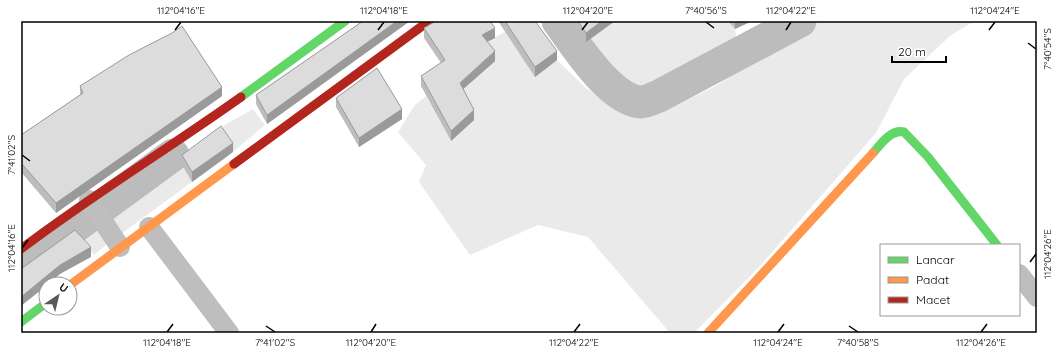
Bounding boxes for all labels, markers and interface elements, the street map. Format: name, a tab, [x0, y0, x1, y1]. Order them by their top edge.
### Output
text: 112°04'16"E	[157, 4, 205, 17]
text: 112°04'18"E	[360, 4, 408, 17]
text: 112°04'20"E	[563, 4, 614, 17]
text: 7°40'56"S	[685, 4, 727, 17]
text: 112°04'22"E	[766, 4, 816, 17]
text: 112°04'24"E	[970, 4, 1020, 17]
text: 7°40'54"S	[1041, 28, 1054, 70]
scale bar	[892, 38, 946, 64]
text: 20 m	[898, 44, 926, 59]
text: 7°41'02"S	[5, 135, 18, 175]
text: 112°04'16"E	[5, 224, 18, 272]
text: 112°04'26"E	[1041, 229, 1054, 279]
legend	[880, 244, 1020, 316]
text: Lancar	[916, 252, 955, 267]
text: Padat	[916, 272, 949, 287]
north arrow	[38, 276, 78, 316]
text: U	[57, 280, 71, 296]
text: Macet	[916, 292, 950, 307]
text: 112°04'18"E	[143, 336, 191, 349]
text: 7°41'02"S	[255, 336, 295, 349]
text: 112°04'20"E	[346, 336, 397, 349]
text: 112°04'22"E	[549, 336, 599, 349]
text: 112°04'24"E	[753, 336, 803, 349]
text: 7°40'58"S	[837, 336, 879, 349]
text: 112°04'26"E	[956, 336, 1006, 349]

